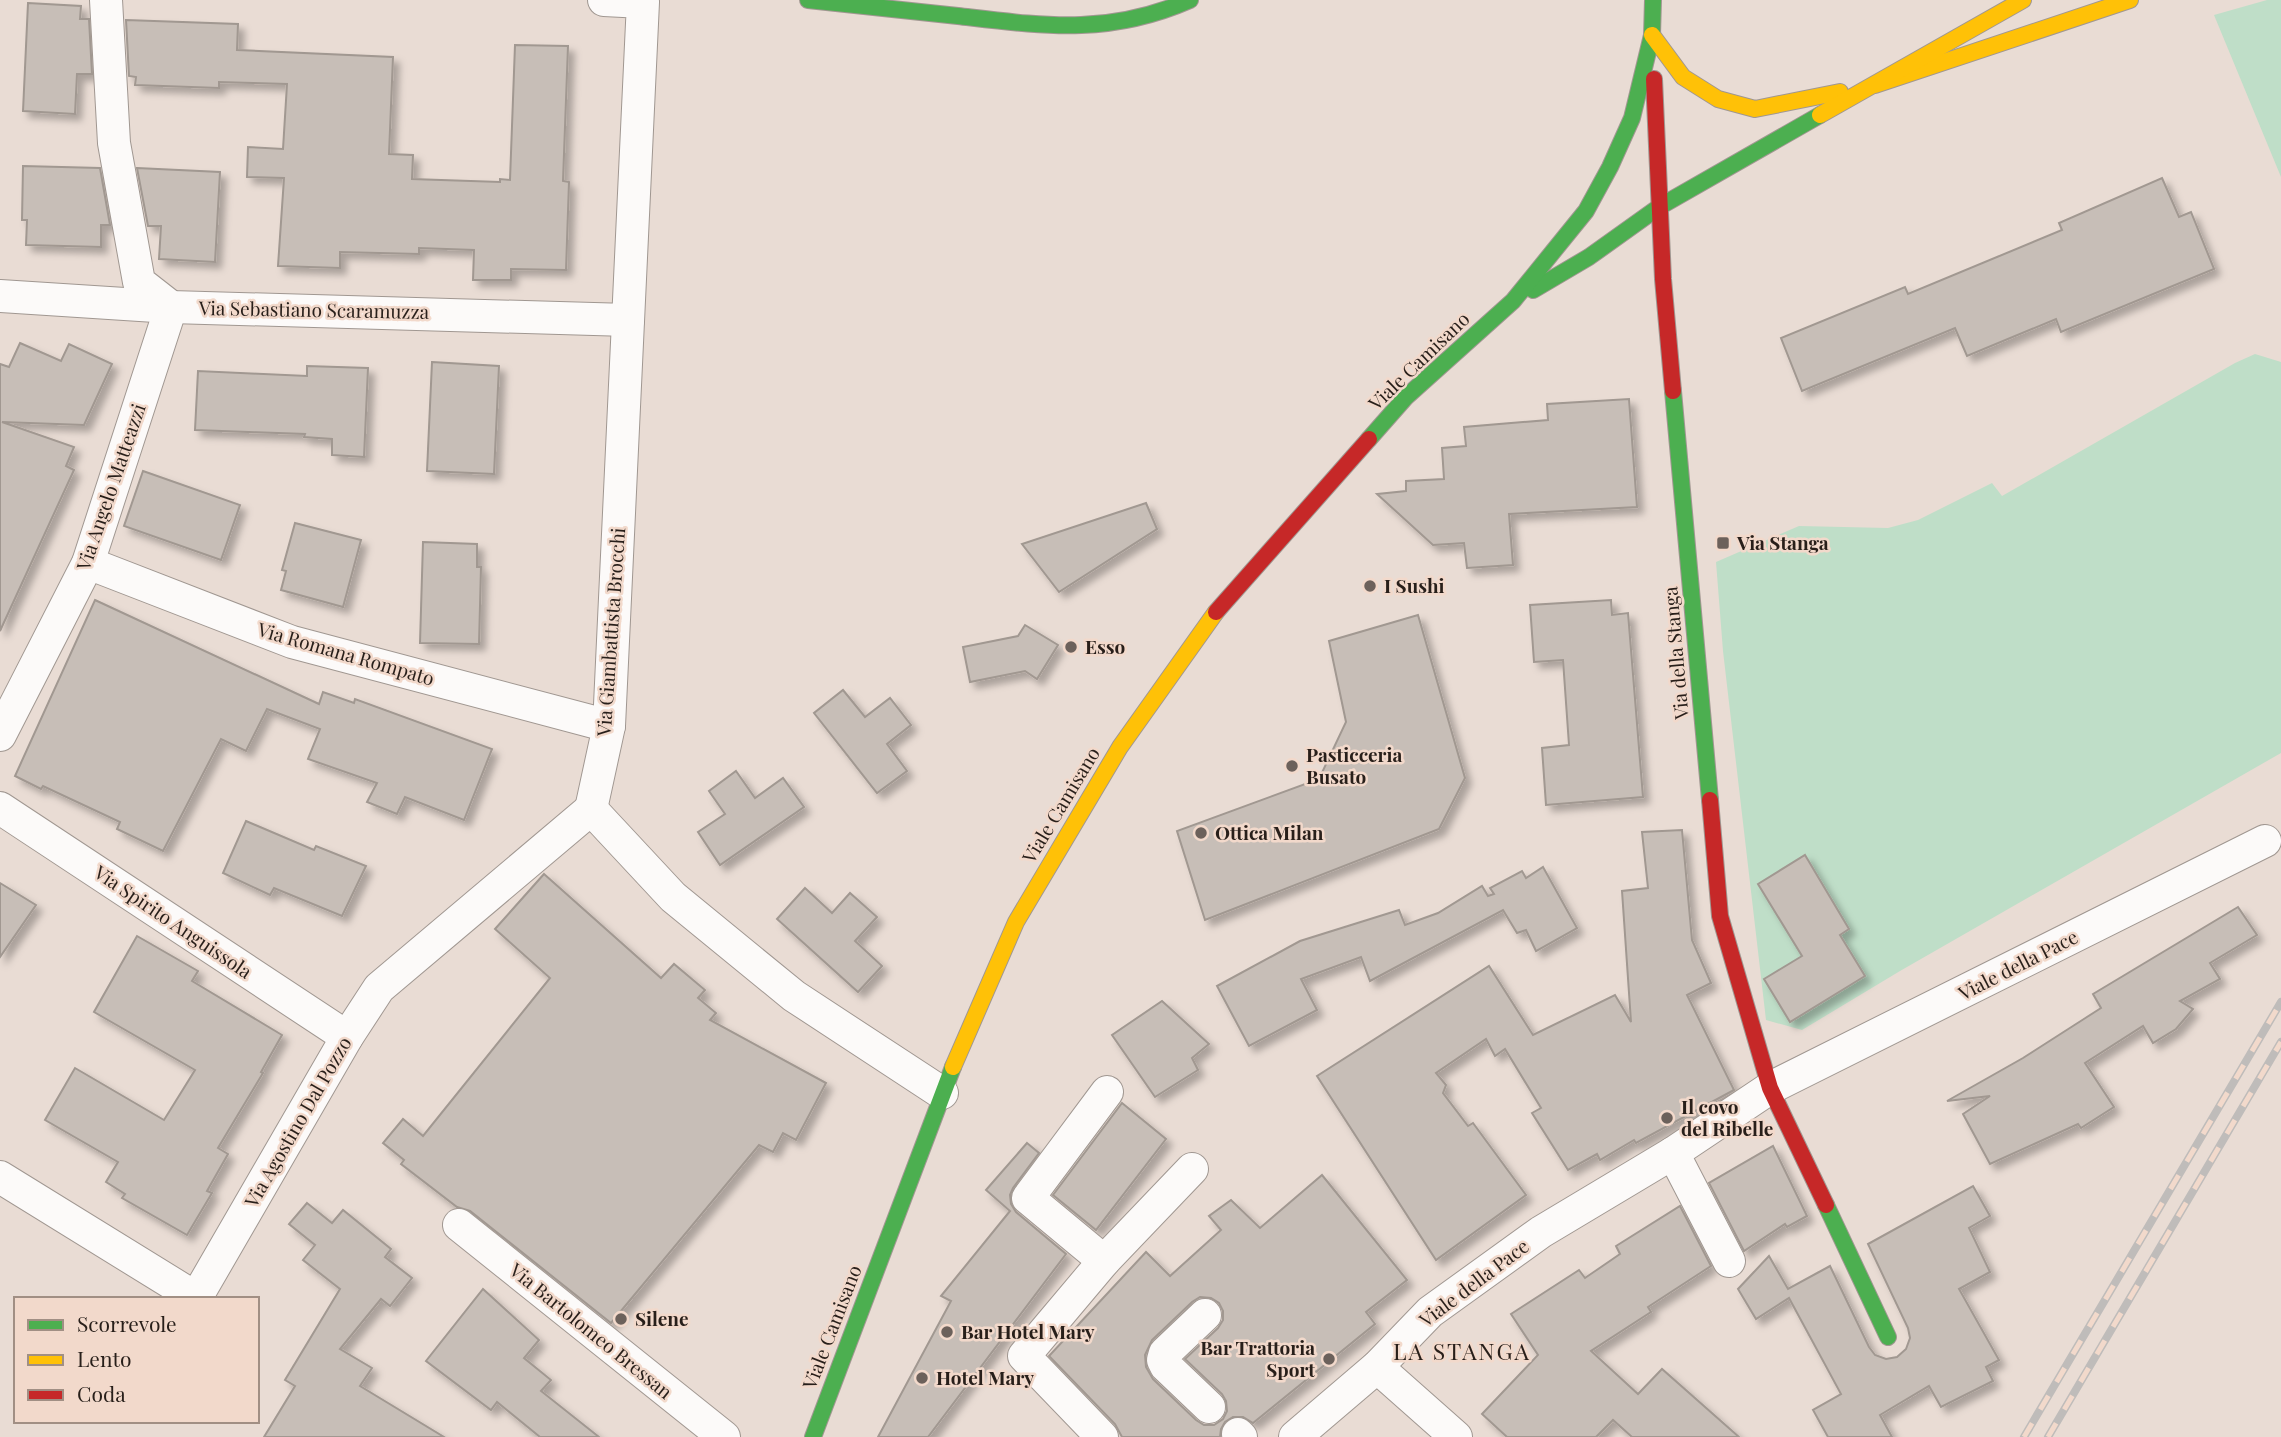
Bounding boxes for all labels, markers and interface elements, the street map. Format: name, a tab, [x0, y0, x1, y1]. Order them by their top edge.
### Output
street label: Via Sebastiano Scaramuzza	[198, 294, 430, 324]
street label: Viale Camisano	[1362, 306, 1474, 416]
street label: Via Angelo Matteazzi	[69, 399, 151, 574]
street label: Via Giambattista Brocchi	[590, 526, 630, 738]
place label: Via Stanga	[1736, 529, 1829, 555]
marker: Via Stanga	[1715, 535, 1731, 551]
place label: I Sushi	[1384, 572, 1445, 598]
marker: I Sushi	[1362, 578, 1378, 594]
street label: Via della Stanga	[1656, 585, 1694, 722]
street label: Via Romana Rompato	[254, 615, 438, 691]
place label: Esso	[1085, 633, 1126, 659]
marker: Esso	[1063, 639, 1079, 655]
place label: Pasticceria Busato	[1306, 741, 1402, 789]
street label: Viale Camisano	[1015, 742, 1105, 868]
marker: Pasticceria Busato	[1284, 758, 1300, 774]
place label: Ottica Milan	[1215, 819, 1324, 845]
marker: Ottica Milan	[1193, 825, 1209, 841]
street label: Via Spirito Anguissola	[89, 858, 258, 984]
street label: Viale della Pace	[1952, 923, 2082, 1006]
street label: Via Agostino Dal Pozzo	[237, 1031, 357, 1212]
place label: Il covo del Ribelle	[1681, 1093, 1773, 1141]
marker: Il covo del Ribelle	[1659, 1110, 1675, 1126]
street label: Viale della Pace	[1413, 1232, 1533, 1333]
street label: Via Bartolomeo Bressan	[504, 1256, 679, 1404]
street label: Viale Camisano	[795, 1261, 867, 1393]
legend	[14, 1297, 259, 1423]
place label: Silene	[635, 1305, 689, 1331]
text: Scorrevole	[77, 1309, 177, 1337]
marker: Silene	[613, 1311, 629, 1327]
place label: Bar Hotel Mary	[961, 1318, 1095, 1344]
marker: Bar Hotel Mary	[939, 1324, 955, 1340]
place label: Bar Trattoria Sport	[1200, 1334, 1315, 1382]
district label: LA STANGA	[1393, 1335, 1531, 1366]
text: Lento	[77, 1344, 131, 1372]
marker: Bar Trattoria Sport	[1321, 1351, 1337, 1367]
place label: Hotel Mary	[936, 1364, 1034, 1390]
marker: Hotel Mary	[914, 1370, 930, 1386]
text: Coda	[77, 1379, 126, 1407]

